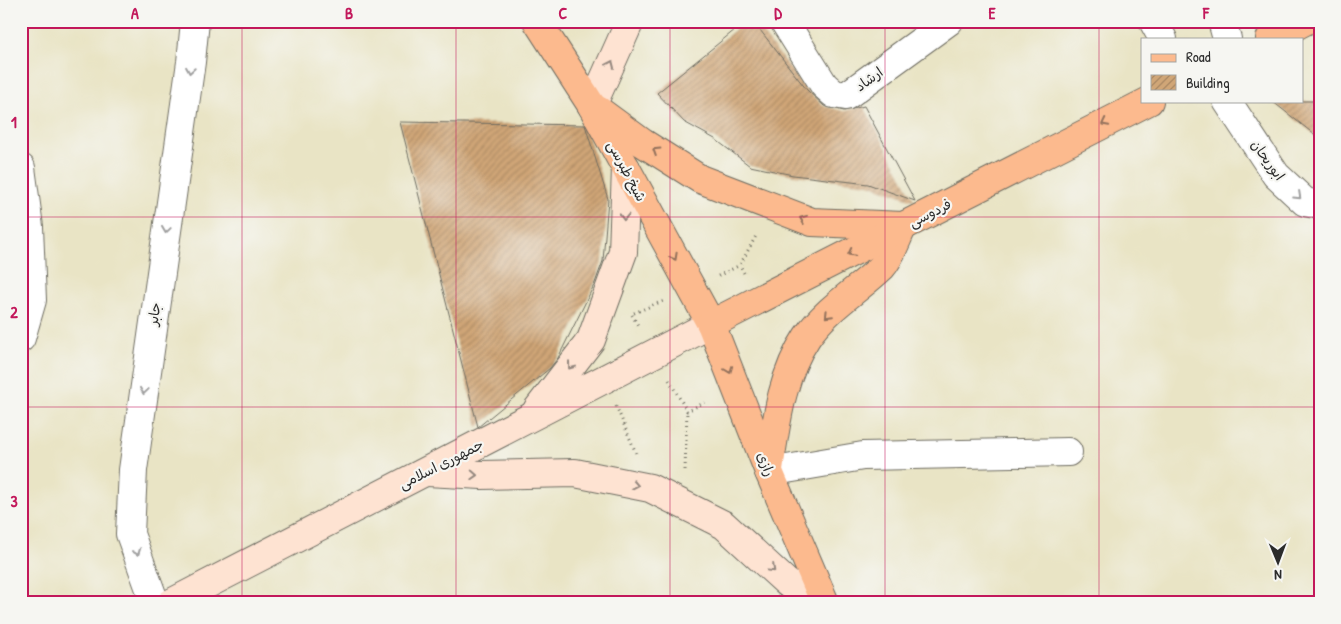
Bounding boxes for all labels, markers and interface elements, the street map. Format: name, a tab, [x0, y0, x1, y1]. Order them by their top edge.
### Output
text: A	[131, 2, 139, 24]
text: B	[345, 2, 353, 24]
text: C	[559, 2, 568, 24]
text: D	[774, 2, 782, 24]
text: E	[988, 2, 996, 24]
text: F	[1202, 2, 1210, 24]
legend	[1141, 38, 1304, 102]
text: Road	[1186, 46, 1211, 67]
one-way arrow	[604, 60, 615, 69]
street label: ارشاد	[851, 62, 887, 95]
one-way arrow	[185, 66, 196, 74]
text: Building	[1186, 72, 1230, 93]
text: 1	[11, 111, 17, 133]
one-way arrow	[1101, 117, 1110, 127]
street label: ابوریحان	[1247, 136, 1290, 184]
street label: شیخ طبرسی	[603, 137, 651, 205]
one-way arrow	[652, 148, 661, 157]
one-way arrow	[1292, 190, 1301, 199]
street label: فردوسی	[905, 194, 954, 231]
one-way arrow	[619, 213, 630, 221]
one-way arrow	[799, 214, 808, 225]
one-way arrow	[161, 226, 171, 235]
one-way arrow	[848, 247, 857, 257]
one-way arrow	[668, 251, 678, 260]
text: 2	[10, 301, 18, 323]
street label: جابر	[142, 301, 165, 328]
one-way arrow	[825, 310, 834, 319]
one-way arrow	[568, 360, 576, 369]
one-way arrow	[723, 365, 733, 374]
one-way arrow	[139, 387, 149, 396]
street label: جمهوری اسلامی	[395, 434, 487, 494]
street label: رازی	[753, 449, 780, 479]
one-way arrow	[470, 469, 478, 480]
one-way arrow	[631, 480, 640, 490]
text: 3	[10, 490, 18, 512]
north arrow	[1254, 536, 1304, 586]
one-way arrow	[130, 547, 141, 556]
one-way arrow	[766, 563, 775, 572]
text: N	[1274, 566, 1282, 585]

